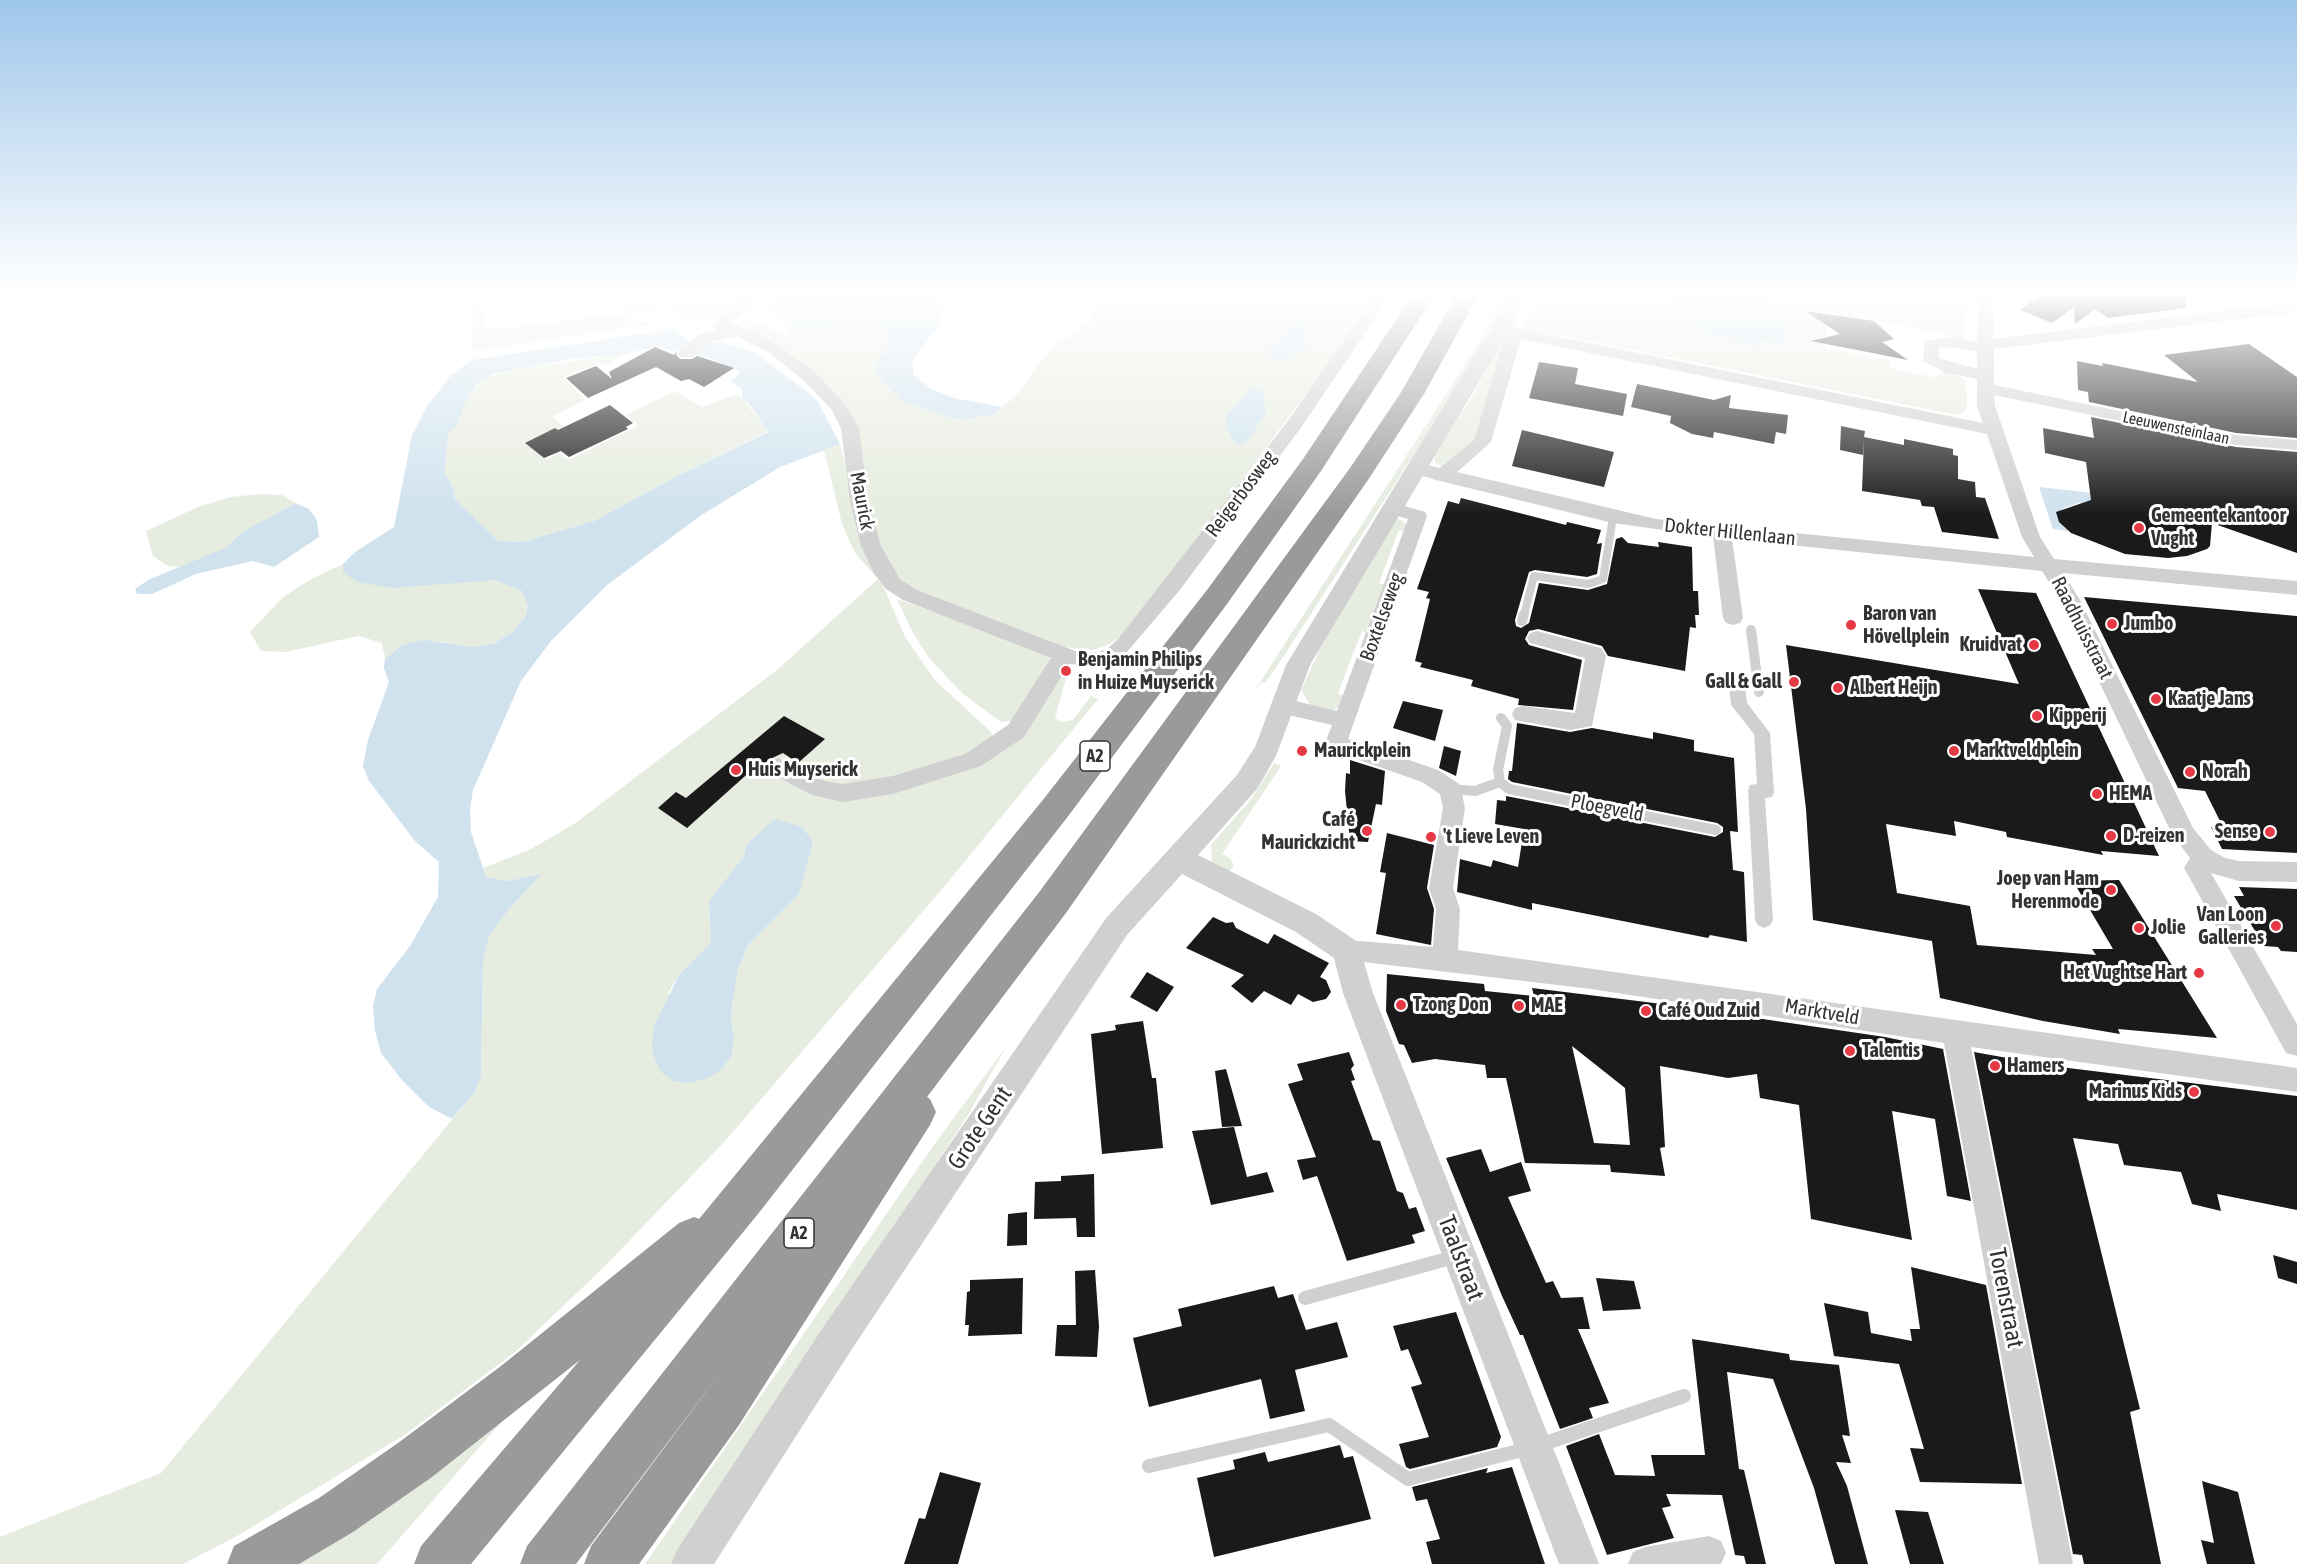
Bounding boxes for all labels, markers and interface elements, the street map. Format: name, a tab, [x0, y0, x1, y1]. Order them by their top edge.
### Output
street label: Leeuwensteinlaan	[2121, 407, 2231, 449]
street label: Reigerbosweg	[1201, 446, 1281, 542]
street label: Maurick	[845, 470, 879, 532]
place label: Gemeentekantoor Vught	[2151, 504, 2286, 551]
street label: Dokter Hillenlaan	[1663, 513, 1797, 551]
marker: Gemeentekantoor Vught	[2132, 521, 2146, 535]
street label: Boxtelseweg	[1355, 570, 1409, 664]
street label: Raadhuisstraat	[2046, 573, 2118, 683]
place label: Baron van Hövellplein	[1863, 602, 1949, 649]
place label: Jumbo	[2124, 612, 2173, 636]
marker: Jumbo	[2105, 617, 2119, 631]
marker: Baron van Hövellplein	[1844, 618, 1858, 632]
place label: Kruidvat	[1959, 633, 2022, 657]
marker: Kruidvat	[2027, 638, 2041, 652]
place label: Benjamin Philips in Huize Muyserick	[1078, 648, 1214, 695]
marker: Benjamin Philips in Huize Muyserick	[1059, 664, 1073, 678]
place label: Gall & Gall	[1705, 670, 1782, 694]
marker: Gall & Gall	[1787, 675, 1801, 689]
place label: Albert Heijn	[1850, 676, 1937, 700]
marker: Albert Heijn	[1831, 681, 1845, 695]
place label: Kaatje Jans	[2168, 687, 2251, 711]
marker: Kaatje Jans	[2149, 692, 2163, 706]
place label: Kipperij	[2049, 704, 2107, 728]
marker: Kipperij	[2030, 709, 2044, 723]
place label: Maurickplein	[1314, 739, 1411, 763]
place label: Marktveldplein	[1966, 739, 2079, 763]
road number: A2	[1080, 741, 1110, 771]
marker: Maurickplein	[1295, 744, 1309, 758]
marker: Marktveldplein	[1947, 744, 1961, 758]
place label: Huis Muyserick	[748, 758, 858, 782]
place label: Norah	[2202, 760, 2248, 784]
marker: Huis Muyserick	[729, 763, 743, 777]
marker: Norah	[2183, 765, 2197, 779]
place label: HEMA	[2109, 782, 2152, 806]
marker: HEMA	[2090, 787, 2104, 801]
street label: Ploegveld	[1569, 789, 1645, 827]
place label: Café Maurickzicht	[1261, 808, 1355, 855]
place label: Sense	[2215, 820, 2258, 844]
marker: Café Maurickzicht	[1360, 824, 1374, 838]
place label: D-reizen	[2123, 824, 2185, 848]
place label: 't Lieve Leven	[1443, 825, 1539, 849]
marker: Sense	[2263, 825, 2277, 839]
marker: D-reizen	[2104, 829, 2118, 843]
marker: 't Lieve Leven	[1424, 830, 1438, 844]
place label: Joep van Ham Herenmode	[1997, 867, 2099, 914]
marker: Joep van Ham Herenmode	[2104, 883, 2118, 897]
place label: Van Loon Galleries	[2197, 903, 2264, 950]
place label: Jolie	[2151, 916, 2186, 940]
marker: Van Loon Galleries	[2269, 919, 2283, 933]
marker: Jolie	[2132, 921, 2146, 935]
place label: Het Vughtse Hart	[2063, 961, 2187, 985]
marker: Het Vughtse Hart	[2192, 966, 2206, 980]
place label: Tzong Don	[1413, 993, 1489, 1017]
place label: MAE	[1531, 994, 1563, 1018]
street label: Marktveld	[1783, 994, 1861, 1030]
marker: Tzong Don	[1394, 998, 1408, 1012]
marker: MAE	[1512, 999, 1526, 1013]
place label: Café Oud Zuid	[1658, 999, 1760, 1023]
marker: Café Oud Zuid	[1639, 1004, 1653, 1018]
place label: Talentis	[1862, 1039, 1920, 1063]
marker: Talentis	[1843, 1044, 1857, 1058]
place label: Hamers	[2007, 1054, 2064, 1078]
marker: Hamers	[1988, 1059, 2002, 1073]
place label: Marinus Kids	[2089, 1080, 2182, 1104]
street label: Grote Gent	[942, 1081, 1018, 1175]
marker: Marinus Kids	[2187, 1085, 2201, 1099]
street label: Taalstraat	[1432, 1211, 1490, 1305]
road number: A2	[784, 1218, 814, 1248]
street label: Torenstraat	[1982, 1246, 2030, 1350]

